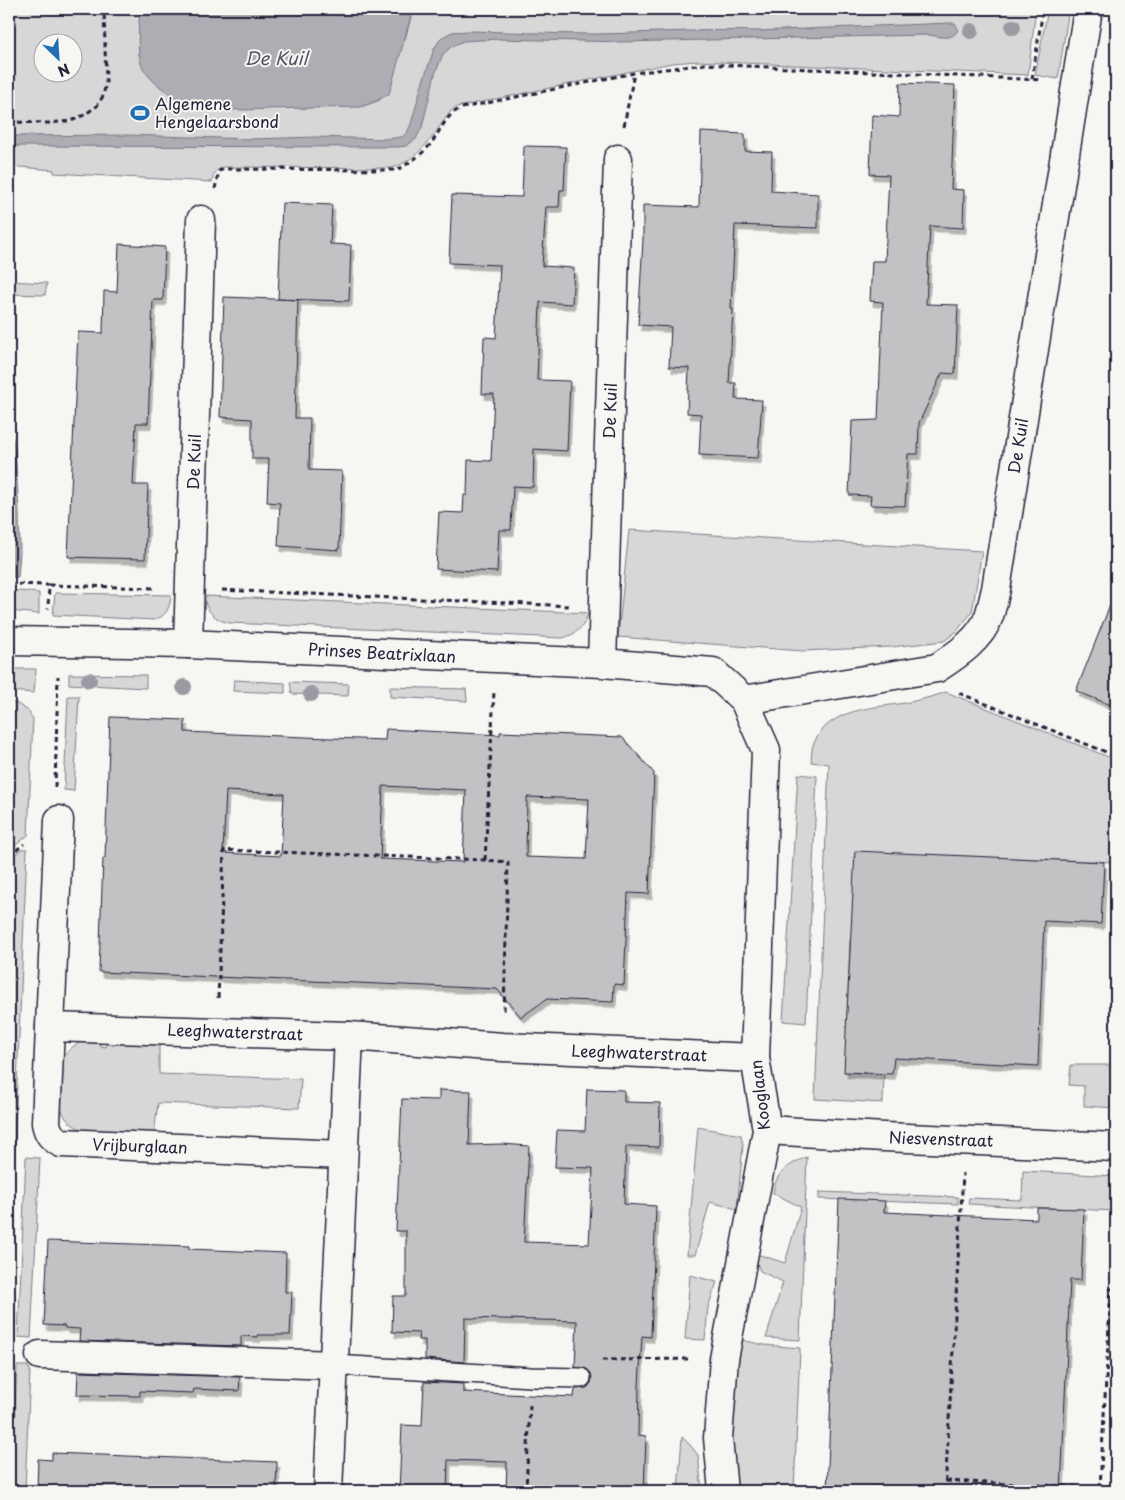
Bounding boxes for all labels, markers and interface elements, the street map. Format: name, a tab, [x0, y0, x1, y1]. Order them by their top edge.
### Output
north arrow	[32, 32, 82, 82]
water label: De Kuil	[244, 44, 311, 71]
text: N	[54, 58, 73, 82]
place label: Algemene Hengelaarsbond	[155, 91, 279, 133]
sports icon: Algemene Hengelaarsbond	[129, 102, 151, 124]
street label: De Kuil	[596, 383, 622, 439]
street label: De Kuil	[1001, 416, 1033, 475]
street label: De Kuil	[180, 434, 206, 490]
street label: Prinses Beatrixlaan	[307, 636, 457, 668]
street label: Leeghwaterstraat	[167, 1017, 304, 1045]
street label: Leeghwaterstraat	[571, 1038, 708, 1066]
street label: Kooglaan	[743, 1059, 775, 1132]
street label: Niesvenstraat	[888, 1124, 994, 1152]
street label: Vrijburglaan	[92, 1131, 188, 1159]

